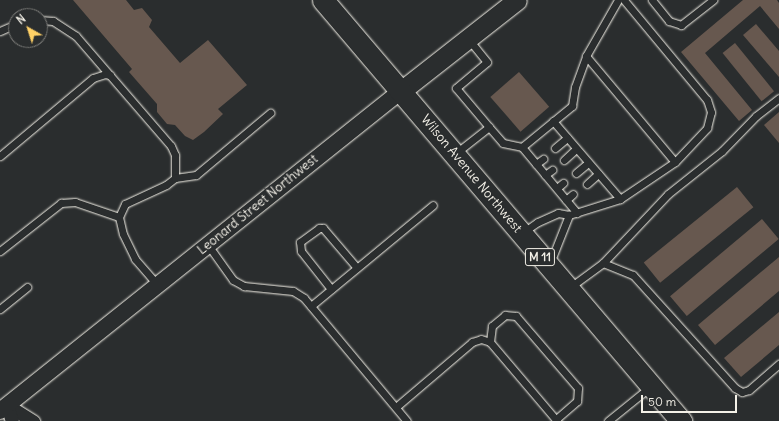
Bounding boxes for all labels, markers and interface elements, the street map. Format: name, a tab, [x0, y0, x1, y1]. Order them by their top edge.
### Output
north arrow	[8, 8, 48, 48]
text: N	[14, 12, 28, 27]
street label: Wilson Avenue Northwest	[417, 112, 525, 236]
street label: Leonard Street Northwest	[195, 152, 321, 258]
road number: M 11	[524, 247, 556, 267]
scale bar	[643, 387, 739, 413]
text: 50 m	[648, 394, 676, 409]

